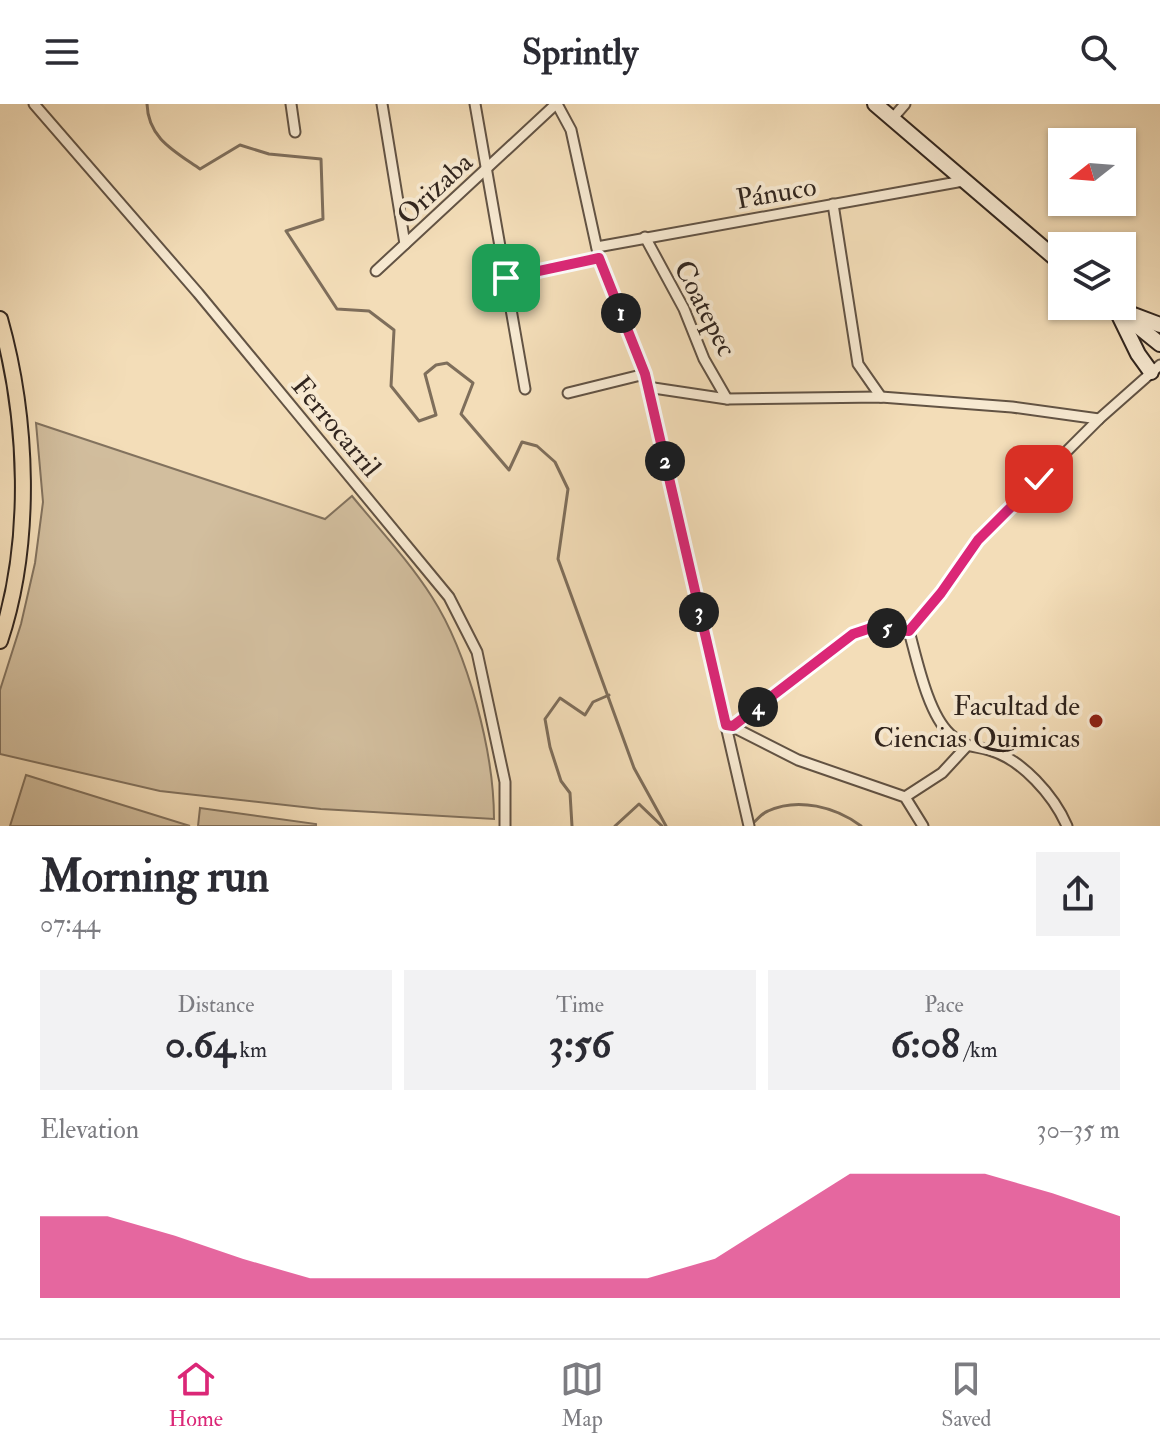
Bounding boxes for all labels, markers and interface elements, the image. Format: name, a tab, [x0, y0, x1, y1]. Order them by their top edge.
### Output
icon: menu	[40, 30, 84, 74]
text: Sprintly	[522, 30, 638, 75]
icon: search	[1076, 30, 1120, 74]
north arrow	[1048, 128, 1136, 216]
map controls	[1048, 128, 1136, 320]
street label: Orizaba	[390, 145, 481, 233]
street label: Pánuco	[734, 169, 819, 218]
button: layers	[1048, 232, 1136, 320]
pin	[472, 244, 540, 312]
street label: Coatepec	[666, 255, 744, 363]
icon: arrive	[484, 256, 528, 300]
pin: 1	[601, 293, 641, 333]
text: 1	[617, 299, 625, 327]
street label: Ferrocarril	[284, 369, 388, 485]
pin: 2	[645, 441, 685, 481]
pin	[1005, 445, 1073, 513]
text: 2	[659, 447, 671, 475]
icon: check	[1017, 457, 1061, 501]
pin: 3	[679, 592, 719, 632]
text: 3	[695, 598, 703, 626]
pin: 5	[867, 608, 907, 648]
text: 5	[882, 614, 892, 642]
pin: 4	[738, 687, 778, 727]
place label: Facultad de Ciencias Quimicas	[874, 689, 1080, 756]
text: 4	[752, 693, 764, 721]
marker: Facultad de Ciencias Quimicas	[1087, 712, 1105, 730]
text: Morning run	[40, 850, 269, 905]
button: share	[1036, 852, 1120, 936]
text: 07:44	[40, 908, 100, 940]
text: Distance	[178, 991, 254, 1019]
text: Time	[556, 991, 604, 1019]
text: Pace	[924, 991, 964, 1019]
text: 0.64	[165, 1019, 235, 1070]
text: 3:56	[549, 1019, 611, 1070]
text: 6:08	[890, 1019, 960, 1070]
text: km	[235, 1036, 267, 1064]
text: /km	[960, 1036, 998, 1064]
text: Elevation	[40, 1114, 139, 1146]
text: 30–35 m	[1036, 1114, 1120, 1146]
tab: Home	[169, 1357, 223, 1433]
tab: Map	[560, 1357, 604, 1433]
tab: Saved	[941, 1357, 991, 1433]

